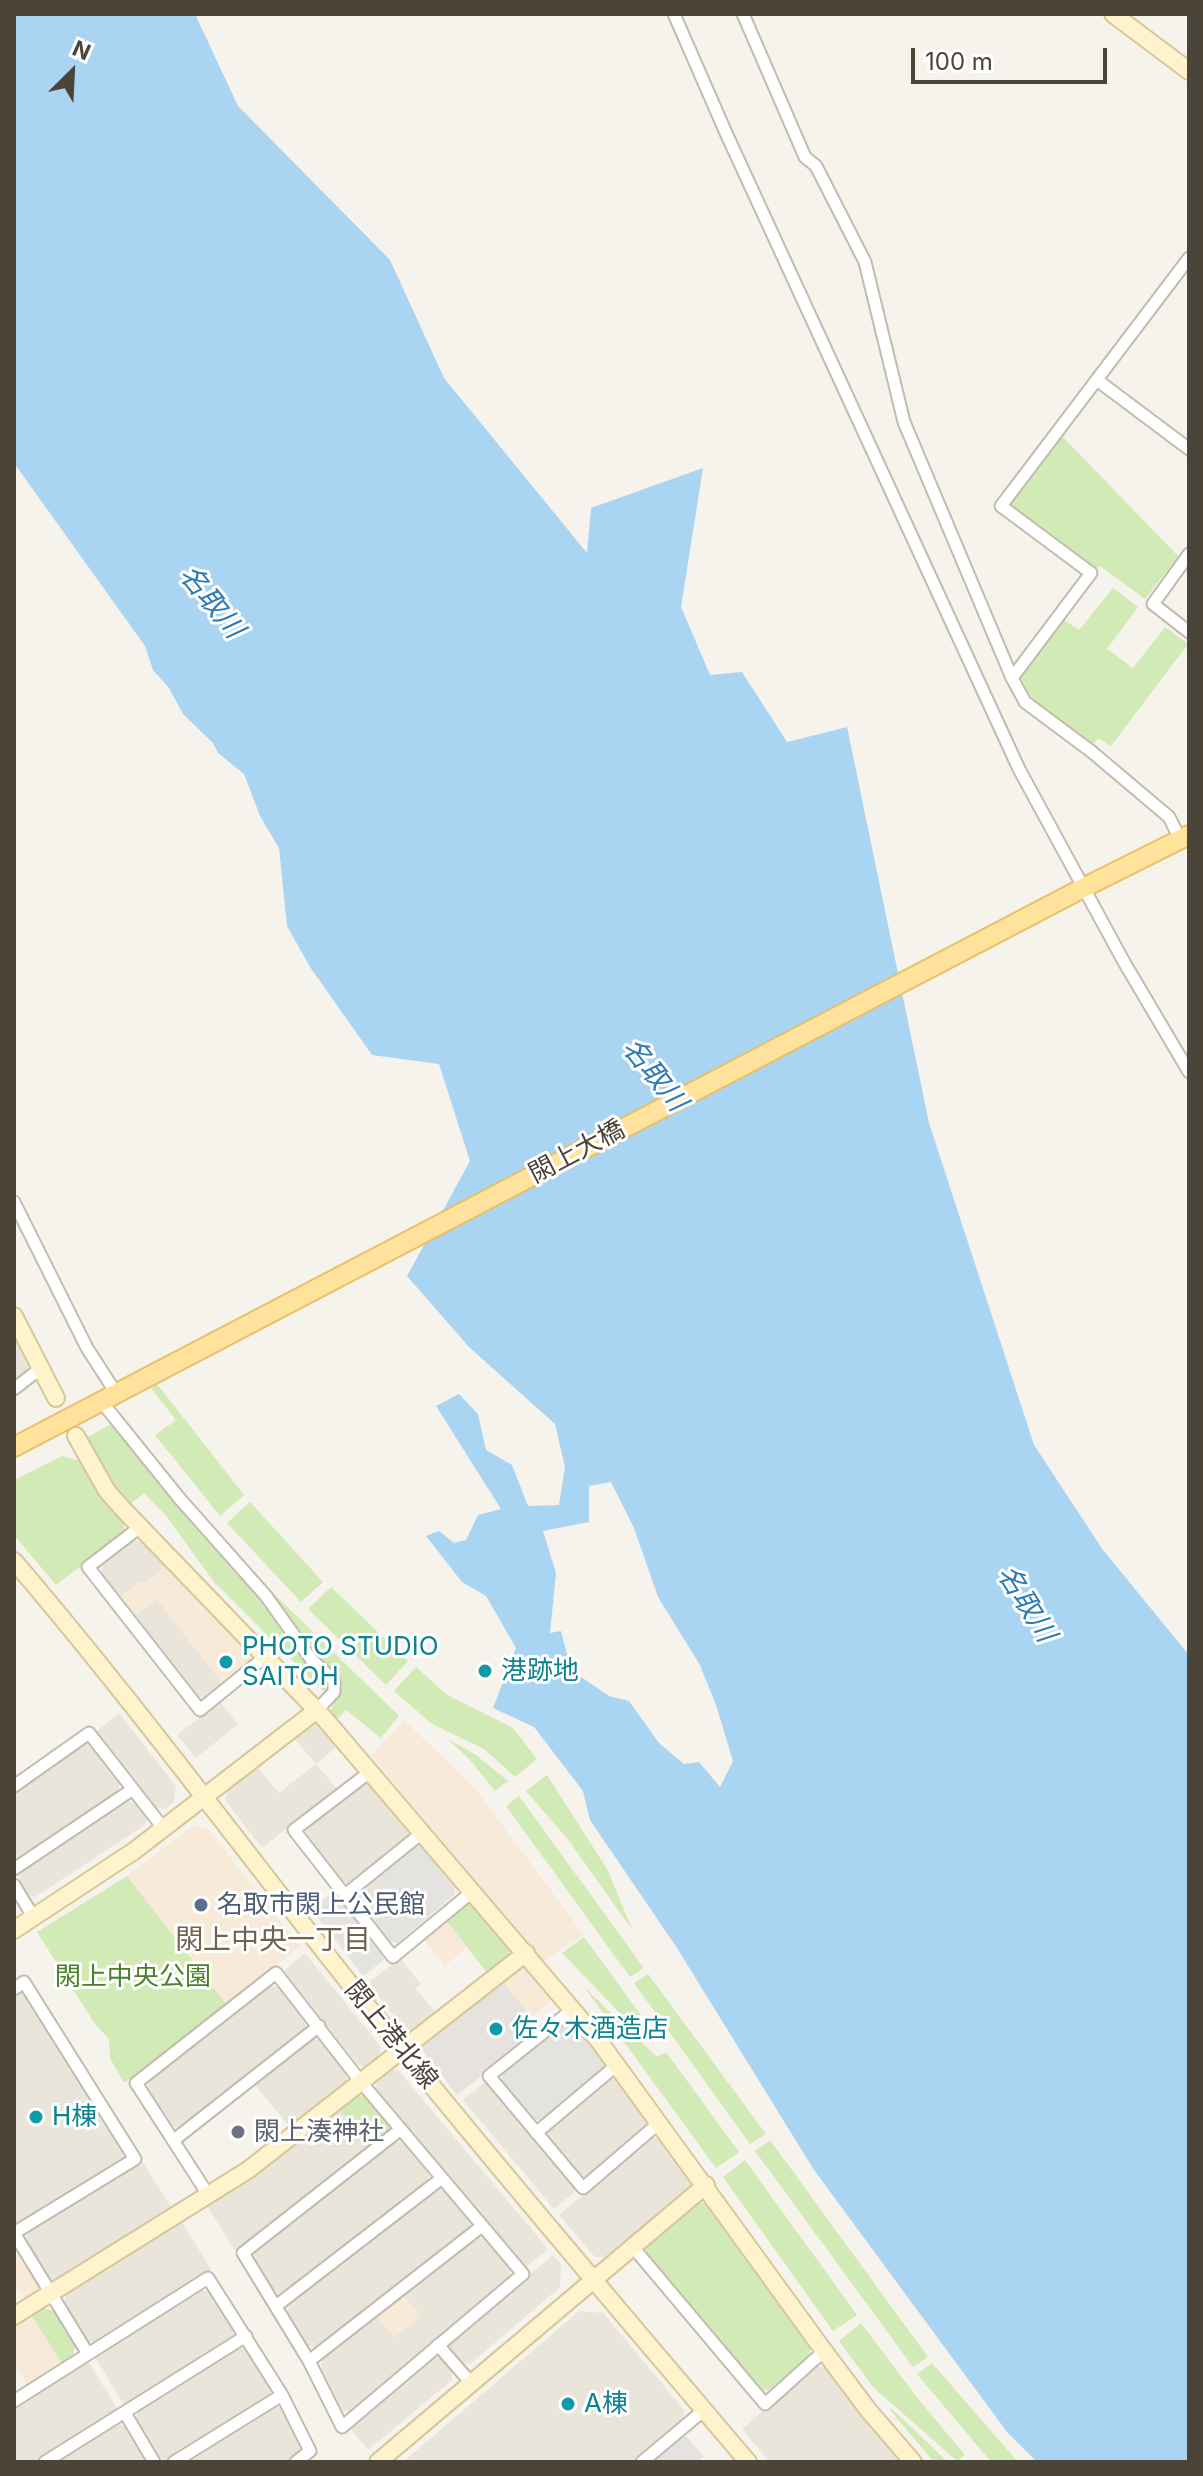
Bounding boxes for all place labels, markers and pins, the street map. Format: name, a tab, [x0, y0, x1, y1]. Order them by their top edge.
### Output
place label: PHOTO STUDIO SAITOH	[242, 1631, 439, 1692]
marker: PHOTO STUDIO SAITOH	[217, 1653, 235, 1671]
place label: 港跡地	[501, 1655, 579, 1687]
marker: 港跡地	[476, 1662, 494, 1680]
place label: 名取市閖上公民館	[217, 1889, 425, 1921]
marker: 名取市閖上公民館	[192, 1896, 210, 1914]
place label: 佐々木酒造店	[512, 2013, 668, 2045]
marker: 佐々木酒造店	[487, 2020, 505, 2038]
place label: H棟	[52, 2101, 97, 2133]
marker: H棟	[27, 2108, 45, 2126]
place label: 閖上湊神社	[254, 2116, 384, 2148]
marker: 閖上湊神社	[229, 2123, 247, 2141]
place label: A棟	[584, 2388, 628, 2420]
marker: A棟	[559, 2395, 577, 2413]

